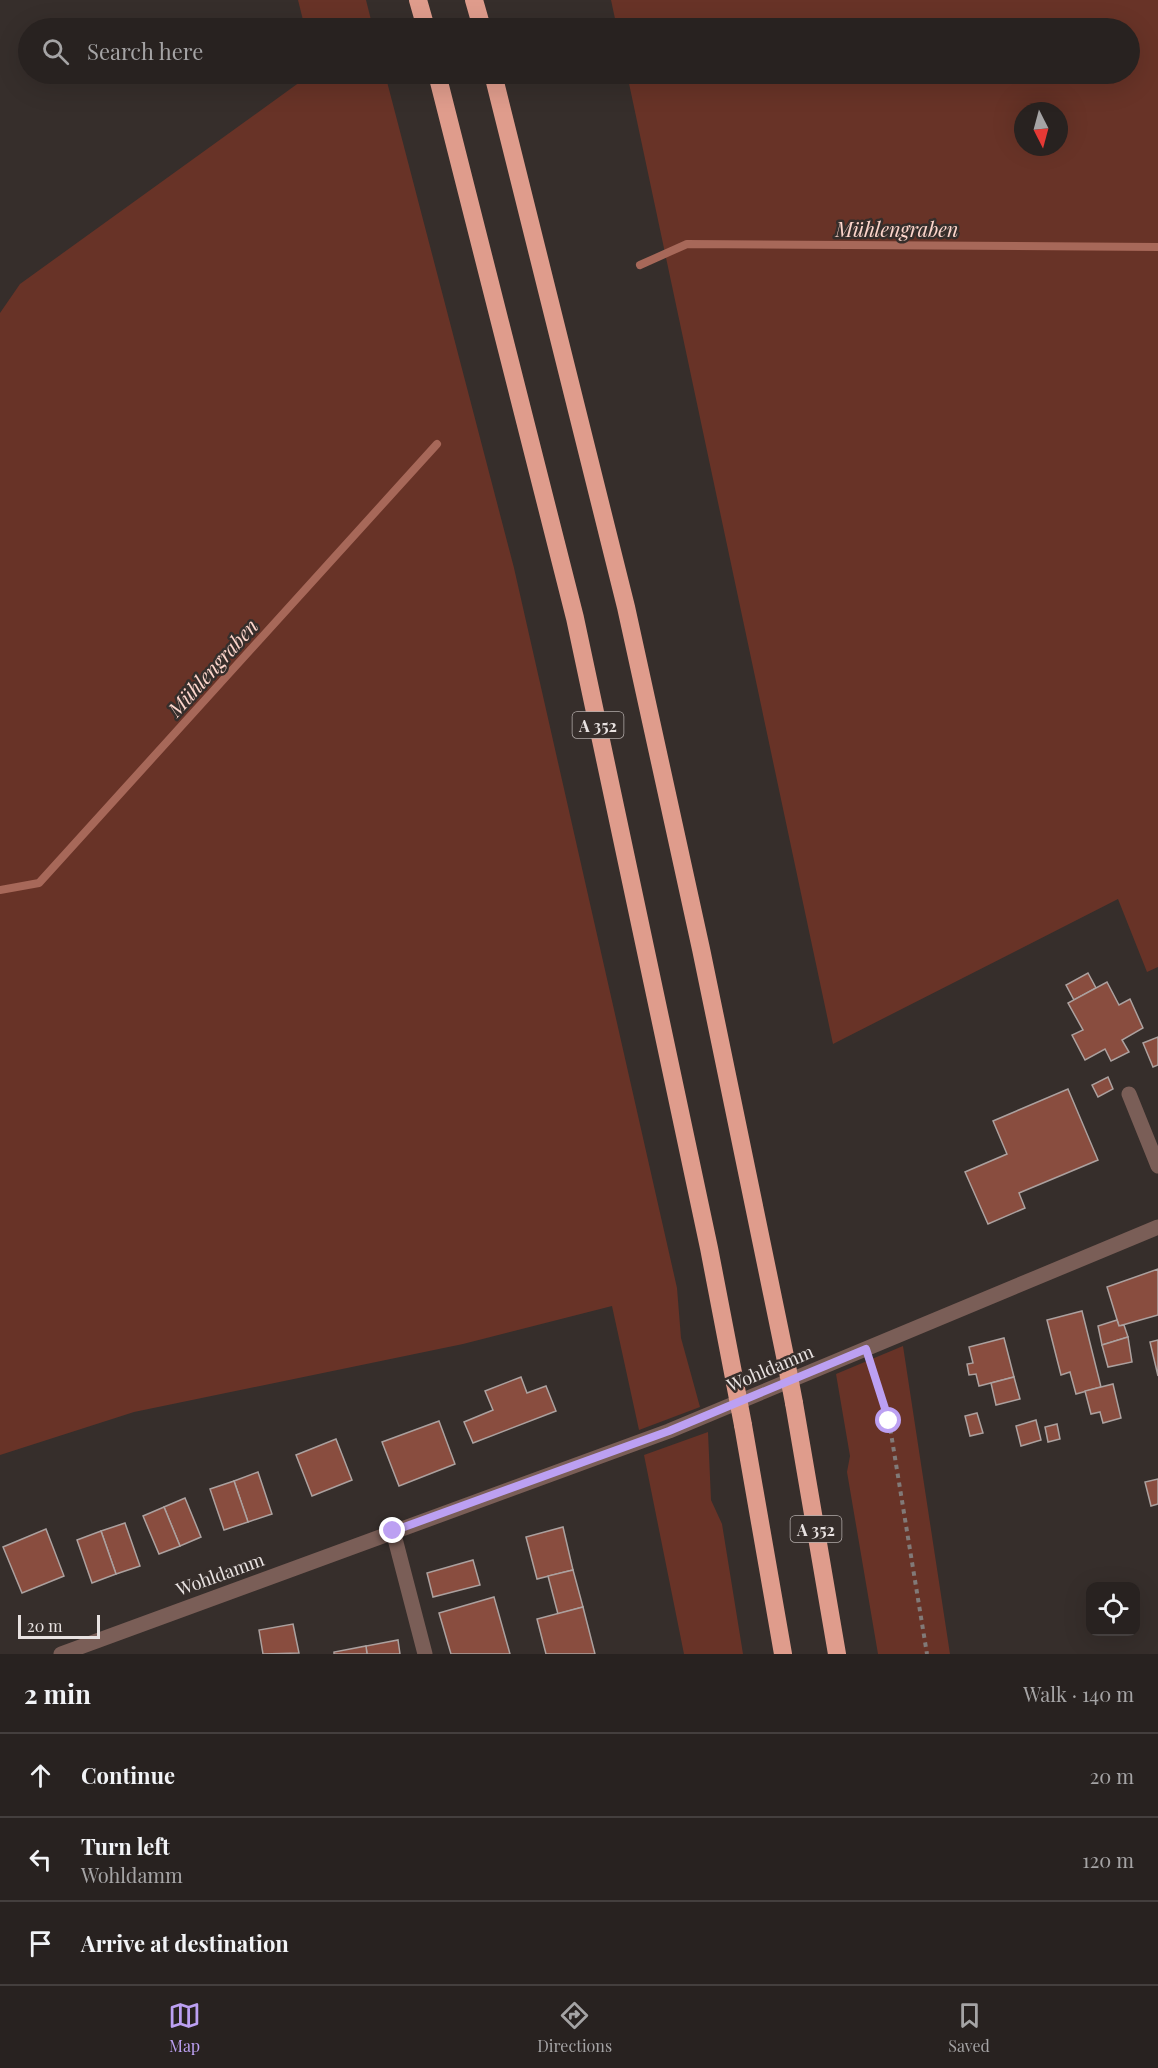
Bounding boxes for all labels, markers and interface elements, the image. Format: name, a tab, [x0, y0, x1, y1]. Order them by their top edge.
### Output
search box	[18, 18, 1140, 84]
icon: search	[39, 35, 72, 68]
text: Search here	[87, 36, 203, 66]
north arrow	[1014, 102, 1068, 156]
water label: Mühlengraben	[835, 215, 958, 242]
water label: Mühlengraben	[160, 612, 263, 722]
road number: A 352	[572, 712, 624, 738]
street label: Wohldamm	[722, 1339, 817, 1397]
route start	[875, 1407, 901, 1433]
road number: A 352	[790, 1516, 842, 1542]
route end	[379, 1517, 405, 1543]
street label: Wohldamm	[172, 1547, 267, 1601]
map controls	[1086, 1582, 1140, 1636]
button: locate	[1086, 1582, 1140, 1636]
scale bar	[18, 1612, 100, 1640]
text: 20 m	[27, 1615, 62, 1636]
text: 2 min	[24, 1676, 91, 1711]
text: Walk · 140 m	[1023, 1680, 1134, 1707]
icon: ahead	[24, 1759, 57, 1792]
text: Continue	[81, 1760, 175, 1790]
text: 20 m	[1090, 1762, 1134, 1789]
text: Turn left	[81, 1831, 170, 1861]
icon: left	[24, 1843, 57, 1876]
text: 120 m	[1082, 1846, 1134, 1873]
text: Wohldamm	[81, 1861, 183, 1888]
icon: arrive	[24, 1927, 57, 1960]
text: Arrive at destination	[81, 1928, 289, 1958]
tab: Map	[168, 1999, 201, 2056]
tab: Directions	[537, 1999, 612, 2056]
tab: Saved	[948, 1999, 990, 2056]

